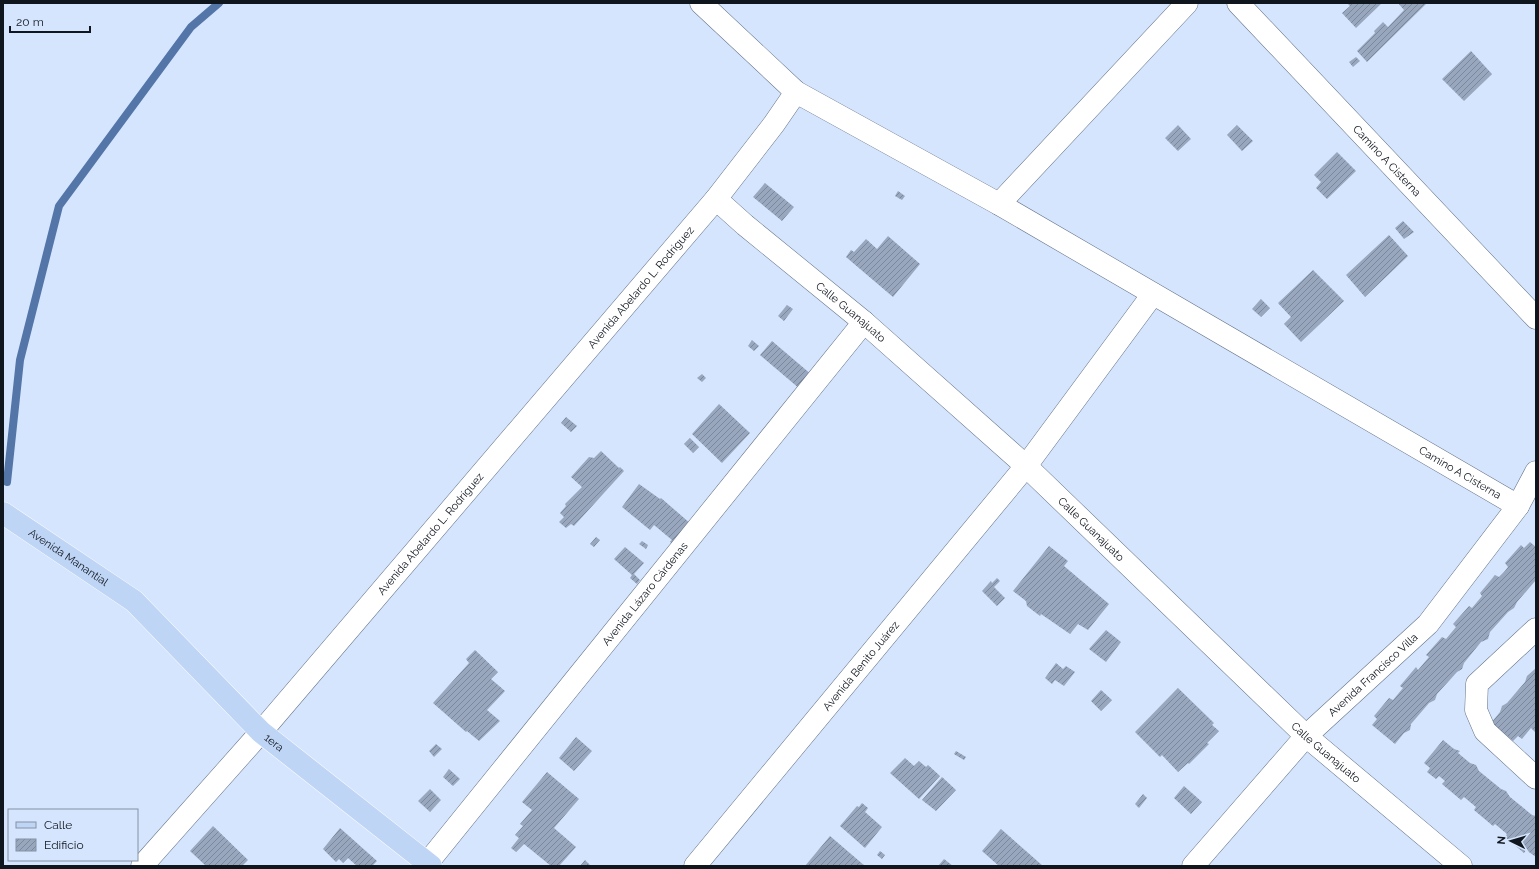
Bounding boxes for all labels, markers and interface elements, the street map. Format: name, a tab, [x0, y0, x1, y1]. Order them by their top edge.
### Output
scale bar	[10, 8, 90, 34]
text: 20 m	[16, 15, 44, 29]
street label: Camino A Cisterna	[1350, 122, 1424, 199]
street label: Avenida Abelardo L. Rodríguez	[585, 223, 697, 351]
street label: Calle Guanajuato	[813, 279, 889, 345]
street label: Camino A Cisterna	[1417, 443, 1504, 501]
street label: Avenida Abelardo L. Rodríguez	[375, 470, 486, 597]
street label: Calle Guanajuato	[1056, 494, 1127, 564]
street label: Avenida Manantial	[26, 526, 111, 588]
street label: Avenida Lázaro Cárdenas	[599, 539, 690, 648]
street label: Avenida Benito Juárez	[820, 618, 902, 713]
street label: Avenida Francisco Villa	[1325, 630, 1420, 719]
street label: Calle Guanajuato	[1289, 719, 1364, 786]
street label: 1era	[262, 731, 286, 754]
legend	[8, 809, 138, 861]
text: Calle	[44, 818, 72, 832]
north arrow	[1491, 821, 1531, 861]
text: N	[1495, 835, 1508, 845]
text: Edificio	[44, 838, 84, 852]

